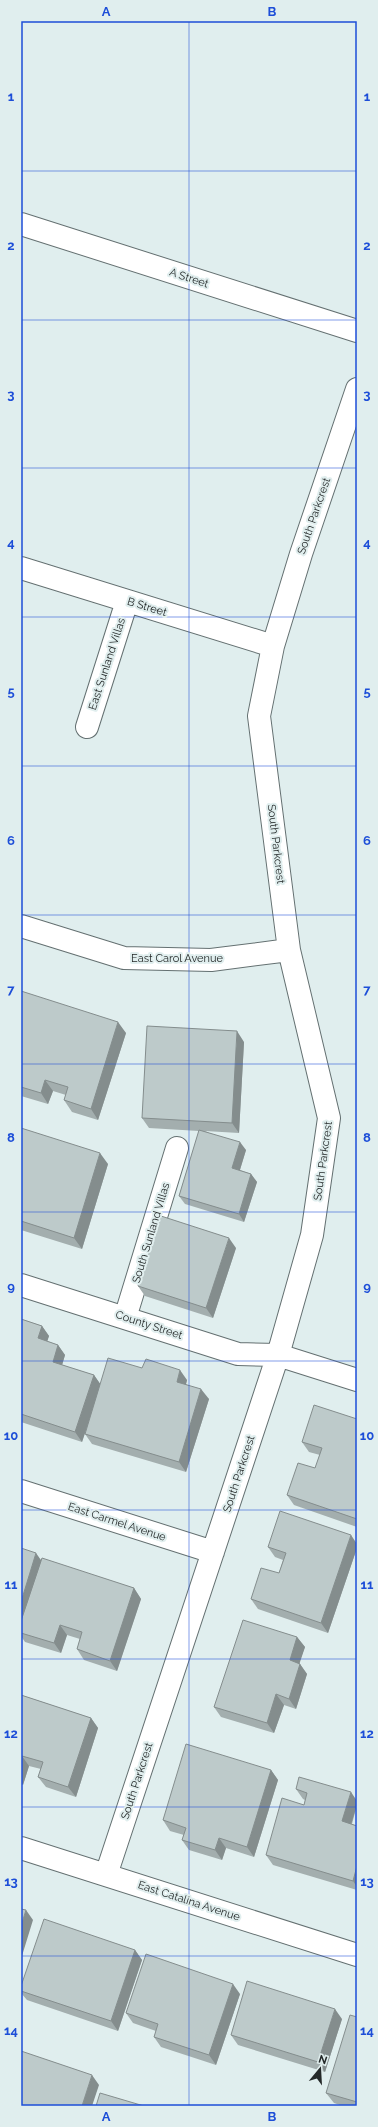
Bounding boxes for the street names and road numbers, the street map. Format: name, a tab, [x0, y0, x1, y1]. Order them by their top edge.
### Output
street label: A Street	[168, 266, 211, 291]
street label: South Parkcrest	[295, 476, 333, 556]
street label: B Street	[126, 595, 169, 619]
street label: East Sunland Villas	[86, 616, 128, 712]
street label: South Parkcrest	[265, 803, 287, 885]
street label: East Carol Avenue	[131, 952, 224, 965]
street label: South Parkcrest	[311, 1120, 335, 1202]
street label: South Sunland Villas	[130, 1181, 172, 1285]
street label: County Street	[114, 1308, 184, 1342]
street label: South Parkcrest	[220, 1434, 258, 1514]
street label: East Carmel Avenue	[66, 1500, 168, 1544]
street label: South Parkcrest	[118, 1741, 156, 1821]
street label: East Catalina Avenue	[136, 1878, 242, 1924]

